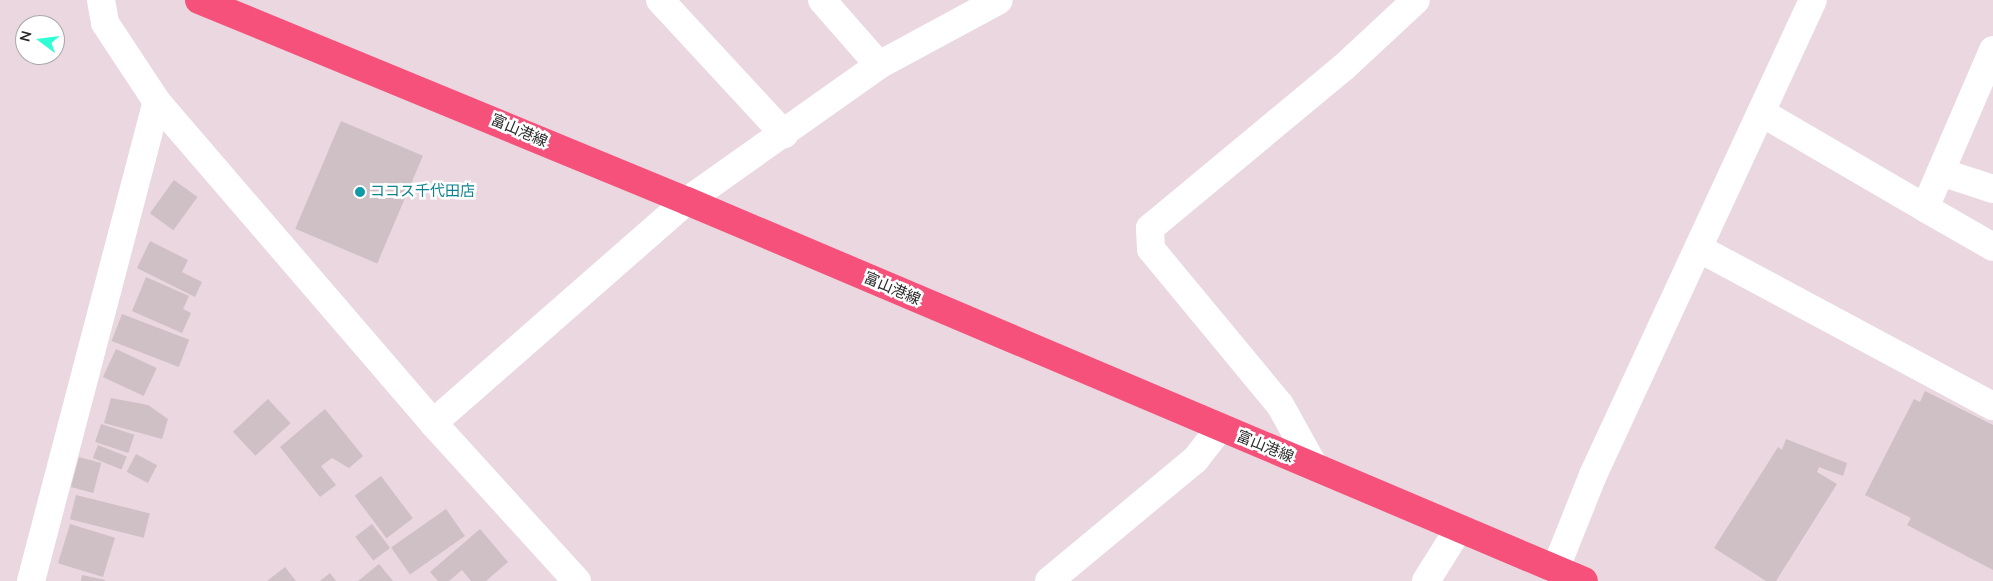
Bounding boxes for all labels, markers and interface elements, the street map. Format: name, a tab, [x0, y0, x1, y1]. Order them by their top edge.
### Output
north arrow	[15, 15, 65, 65]
text: N	[15, 29, 37, 44]
street label: 富山港線	[488, 111, 550, 151]
place label: ココス千代田店	[370, 183, 475, 201]
marker: ココス千代田店	[354, 186, 366, 198]
street label: 富山港線	[861, 269, 923, 309]
street label: 富山港線	[1234, 427, 1296, 467]

